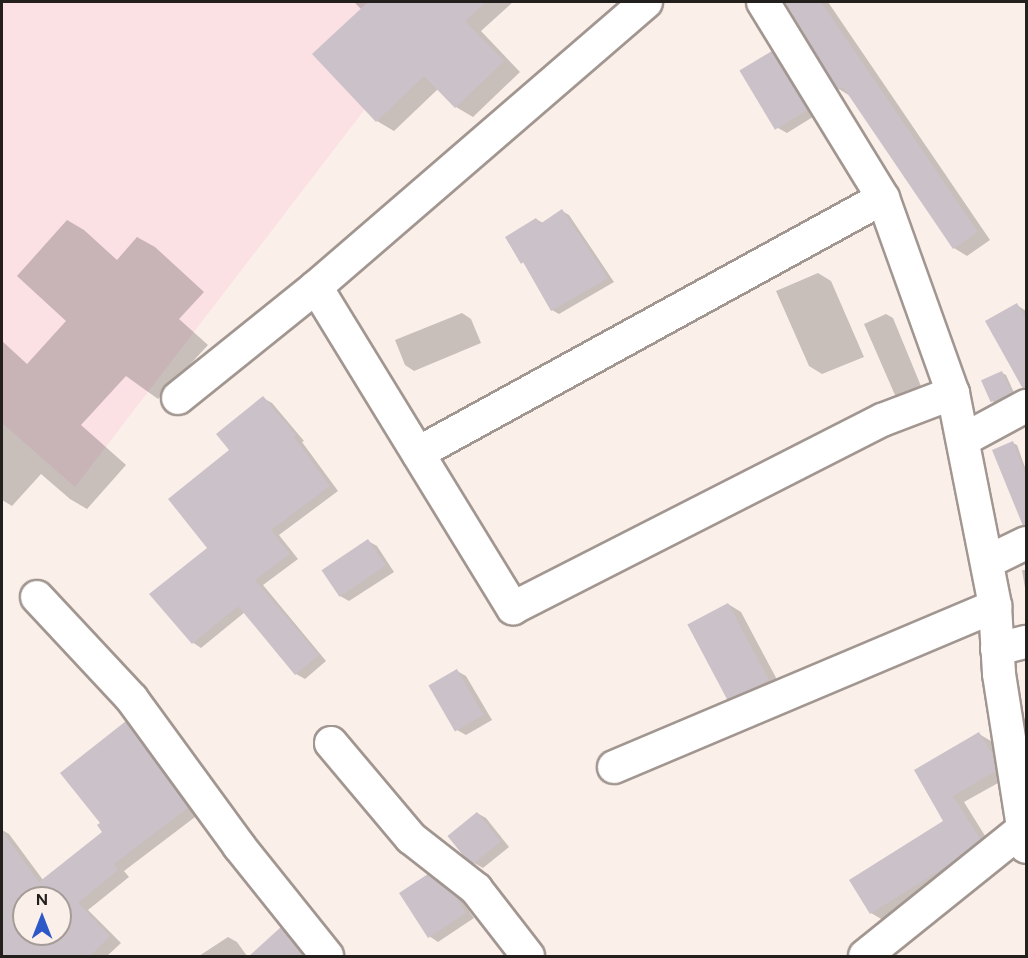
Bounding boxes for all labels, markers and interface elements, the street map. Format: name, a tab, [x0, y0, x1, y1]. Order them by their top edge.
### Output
north arrow	[12, 886, 72, 946]
text: N	[36, 890, 48, 909]

